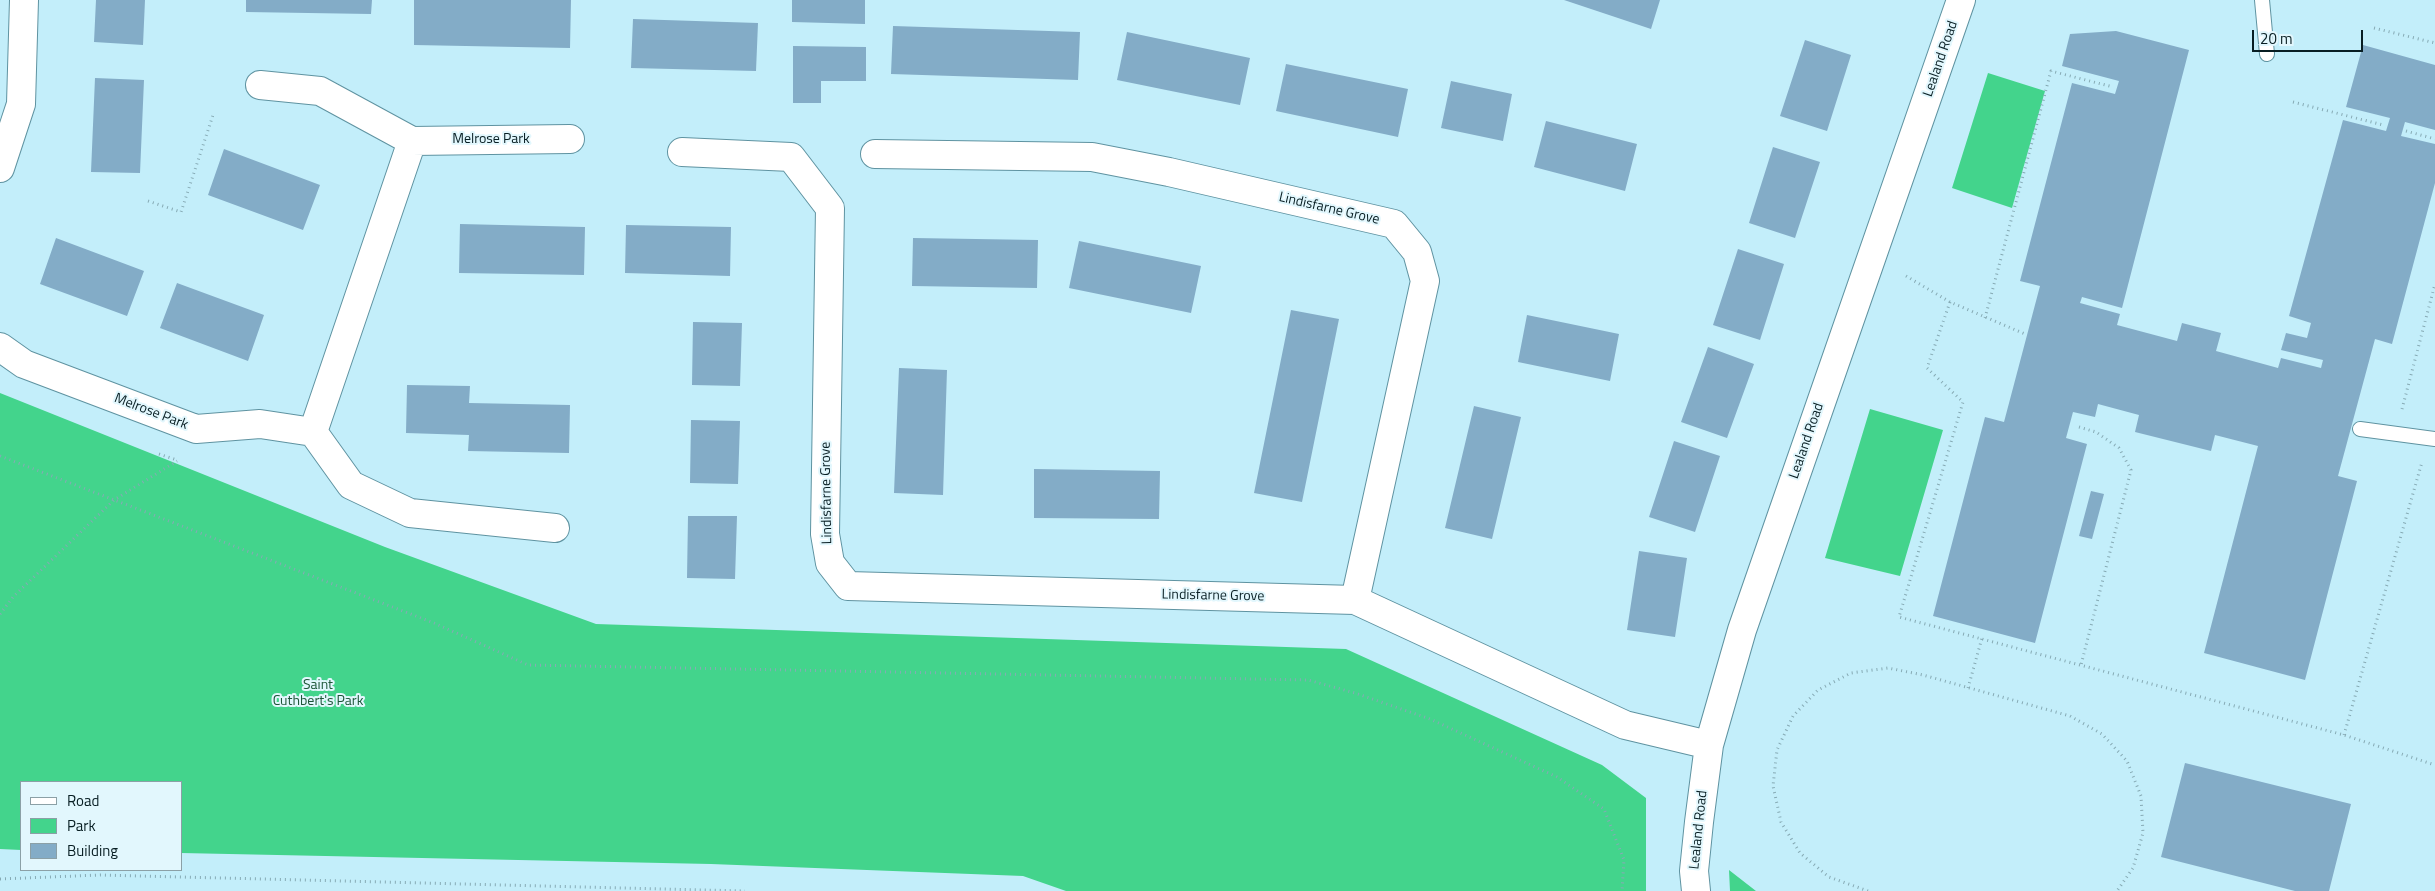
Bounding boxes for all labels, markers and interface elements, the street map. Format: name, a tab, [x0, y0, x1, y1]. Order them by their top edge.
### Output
street label: Lealand Road	[1920, 19, 1962, 99]
scale bar	[2255, 20, 2366, 52]
text: 20 m	[2260, 27, 2293, 50]
street label: Melrose Park	[452, 132, 530, 148]
street label: Lindisfarne Grove	[1277, 189, 1381, 229]
street label: Melrose Park	[112, 390, 190, 434]
street label: Lealand Road	[1786, 401, 1828, 481]
street label: Lindisfarne Grove	[818, 442, 836, 544]
street label: Lindisfarne Grove	[1162, 587, 1264, 605]
park label: Saint Cuthbert's Park	[273, 678, 363, 710]
legend	[20, 781, 182, 871]
text: Road	[67, 789, 99, 812]
street label: Lealand Road	[1687, 790, 1711, 870]
text: Park	[67, 814, 96, 837]
text: Building	[67, 839, 118, 862]

